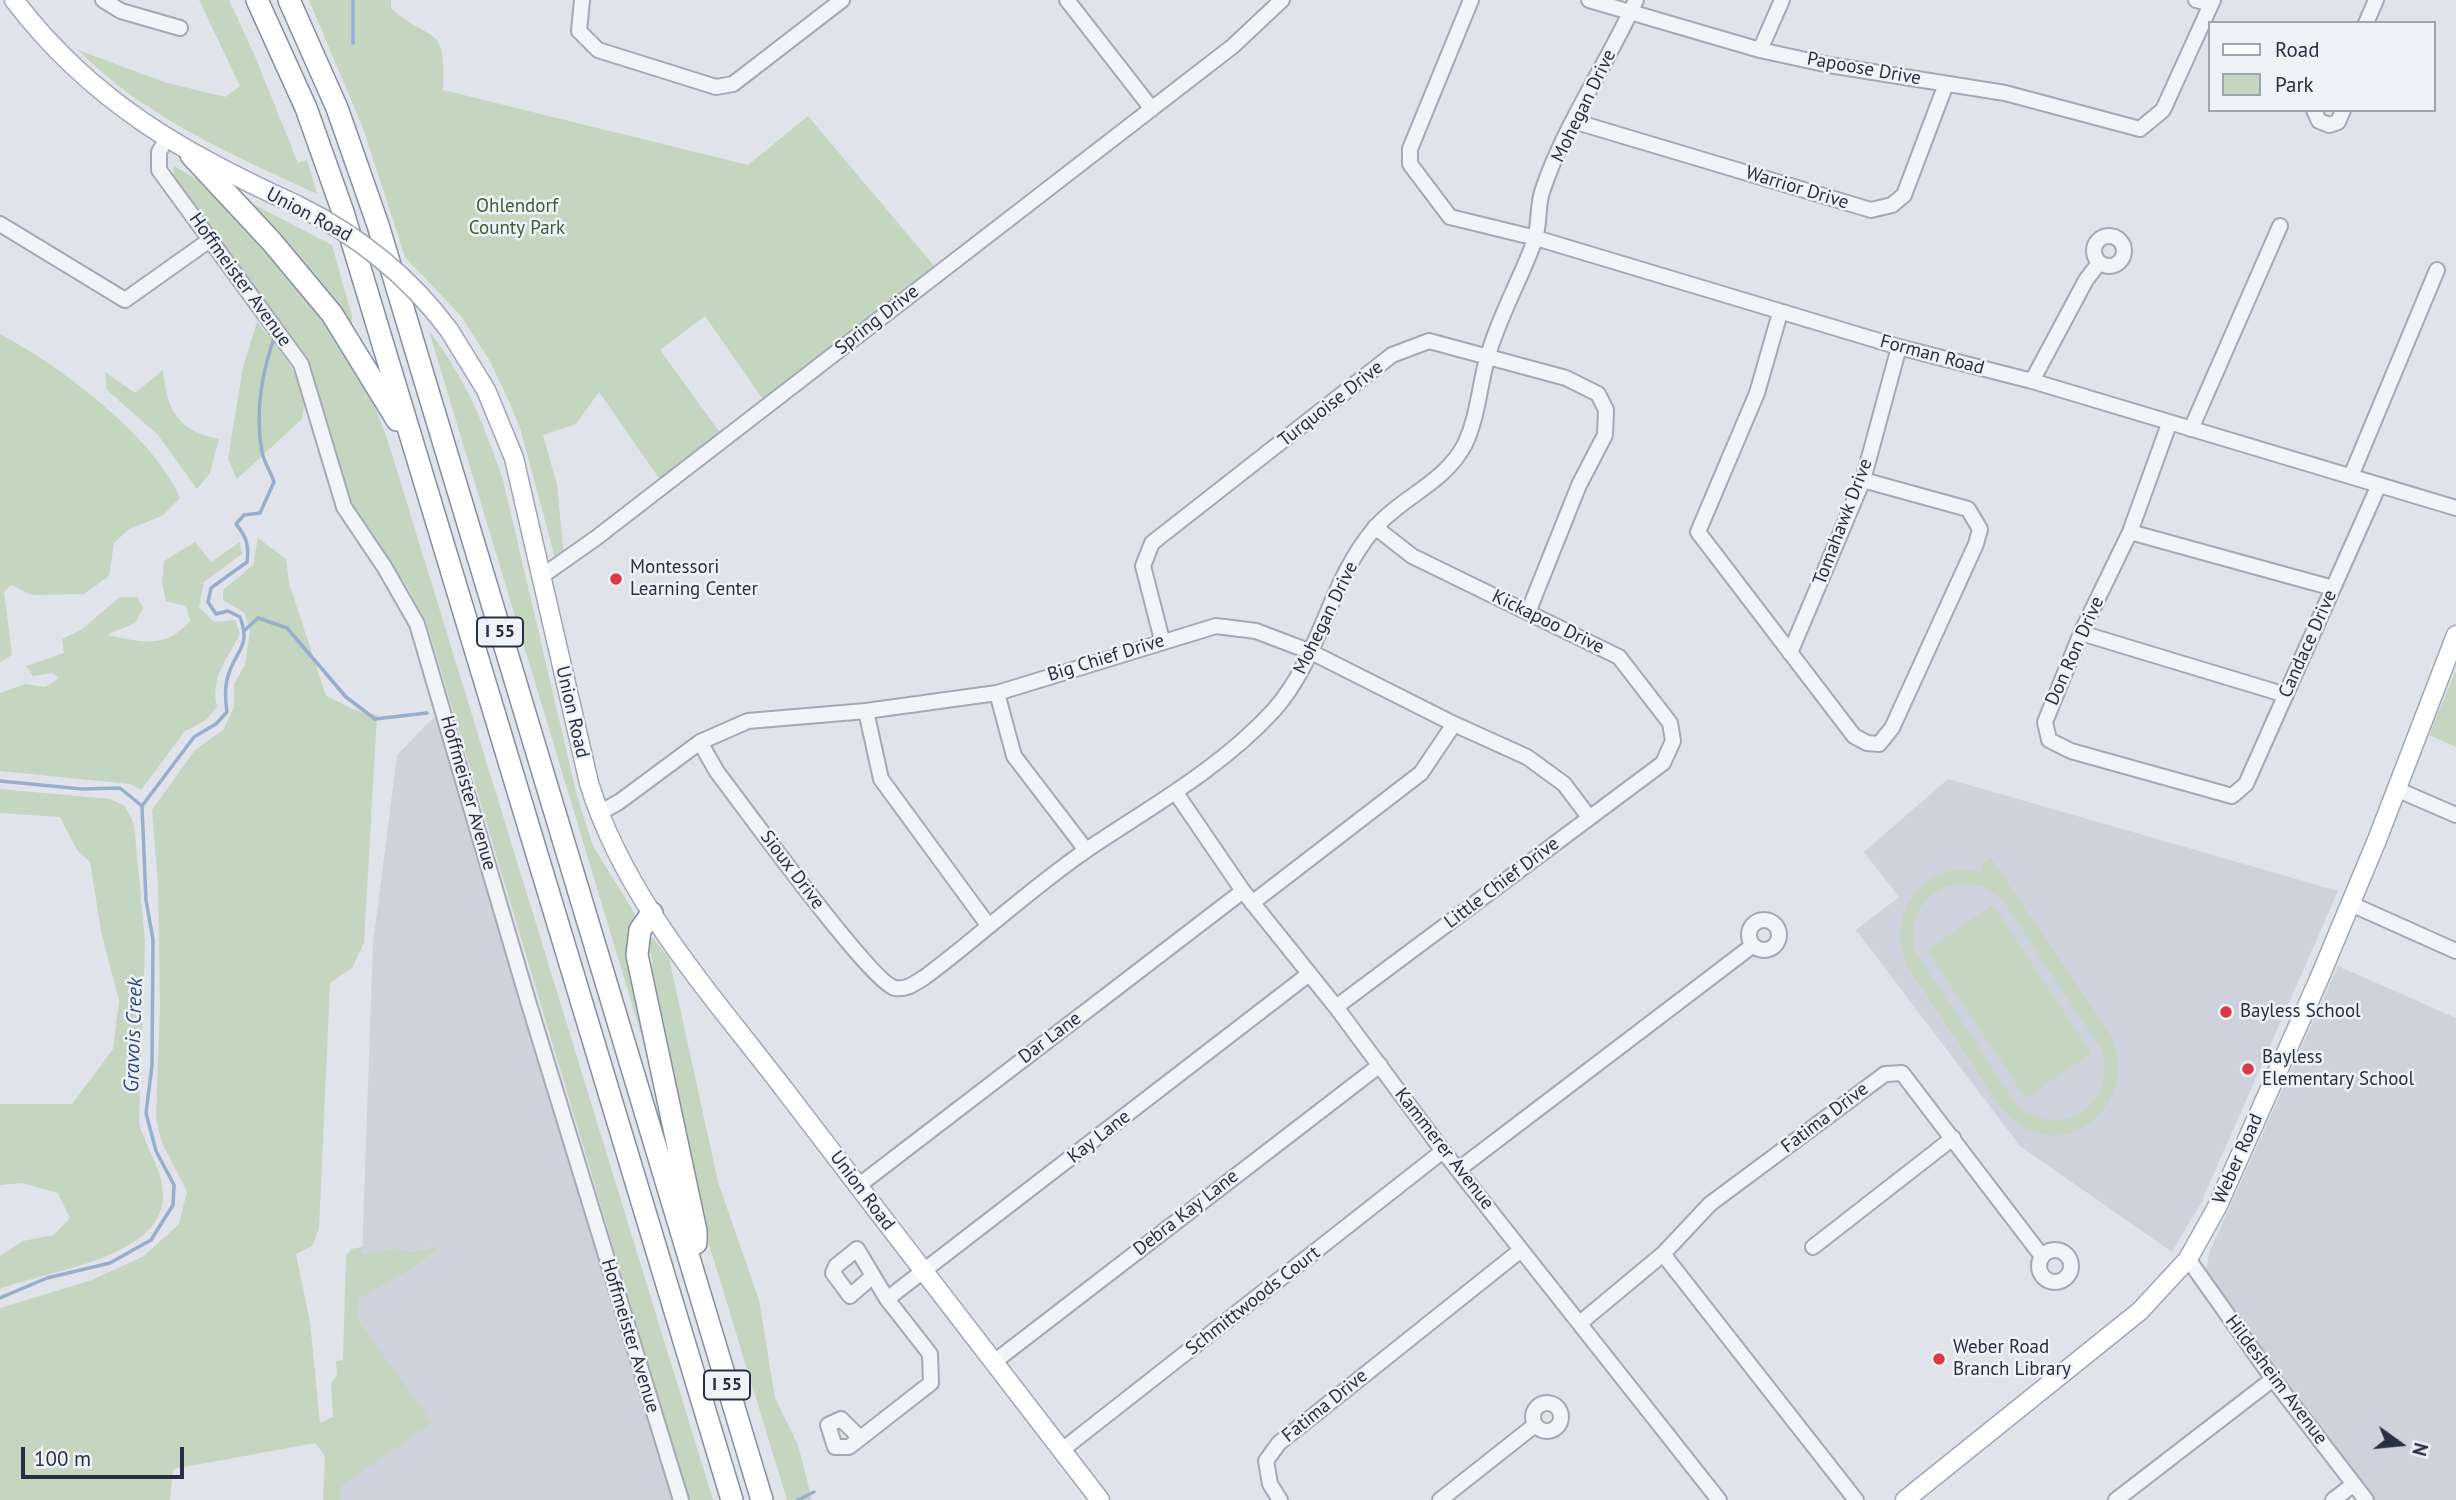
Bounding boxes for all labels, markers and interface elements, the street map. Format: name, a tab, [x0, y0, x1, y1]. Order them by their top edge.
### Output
legend	[2208, 21, 2435, 112]
text: Road	[2275, 36, 2319, 63]
street label: Mohegan Drive	[1547, 46, 1621, 166]
street label: Papoose Drive	[1805, 48, 1923, 90]
text: Park	[2275, 71, 2314, 98]
street label: Warrior Drive	[1743, 162, 1851, 214]
street label: Union Road	[262, 183, 356, 247]
park label: Ohlendorf County Park	[469, 196, 565, 240]
street label: Hoffmeister Avenue	[184, 209, 296, 351]
street label: Spring Drive	[831, 280, 923, 360]
street label: Forman Road	[1877, 330, 1987, 380]
street label: Turquoise Drive	[1274, 356, 1388, 452]
street label: Tomahawk Drive	[1808, 456, 1878, 588]
place label: Montessori Learning Center	[630, 557, 758, 601]
street label: Mohegan Drive	[1289, 558, 1363, 678]
marker: Montessori Learning Center	[608, 571, 624, 587]
street label: Kickapoo Drive	[1488, 585, 1608, 659]
street label: Candace Drive	[2274, 587, 2342, 701]
street label: Don Ron Drive	[2041, 593, 2109, 709]
road number: I 55	[477, 618, 523, 646]
street label: Big Chief Drive	[1045, 629, 1167, 687]
street label: Union Road	[550, 664, 594, 760]
street label: Hoffmeister Avenue	[435, 713, 501, 873]
street label: Sioux Drive	[755, 826, 829, 914]
street label: Little Chief Drive	[1440, 832, 1564, 934]
water label: Gravois Creek	[119, 977, 149, 1093]
place label: Bayless School	[2240, 1001, 2361, 1023]
marker: Bayless School	[2218, 1004, 2234, 1020]
street label: Dar Lane	[1014, 1007, 1086, 1069]
place label: Bayless Elementary School	[2262, 1047, 2414, 1091]
marker: Bayless Elementary School	[2240, 1061, 2256, 1077]
street label: Fatima Drive	[1777, 1078, 1873, 1158]
street label: Kammerer Avenue	[1389, 1084, 1499, 1214]
street label: Kay Lane	[1063, 1105, 1135, 1169]
street label: Weber Road	[2208, 1110, 2268, 1208]
street label: Union Road	[825, 1147, 899, 1235]
street label: Debra Kay Lane	[1129, 1165, 1243, 1261]
street label: Schmittwoods Court	[1181, 1242, 1325, 1360]
street label: Hoffmeister Avenue	[596, 1256, 664, 1416]
street label: Hildesheim Avenue	[2220, 1311, 2332, 1449]
place label: Weber Road Branch Library	[1953, 1337, 2071, 1381]
marker: Weber Road Branch Library	[1931, 1351, 1947, 1367]
street label: Fatima Drive	[1278, 1365, 1372, 1447]
road number: I 55	[704, 1370, 750, 1400]
north arrow	[2365, 1409, 2435, 1479]
scale bar	[24, 1434, 187, 1478]
text: N	[2407, 1440, 2433, 1459]
text: 100 m	[34, 1445, 91, 1472]

